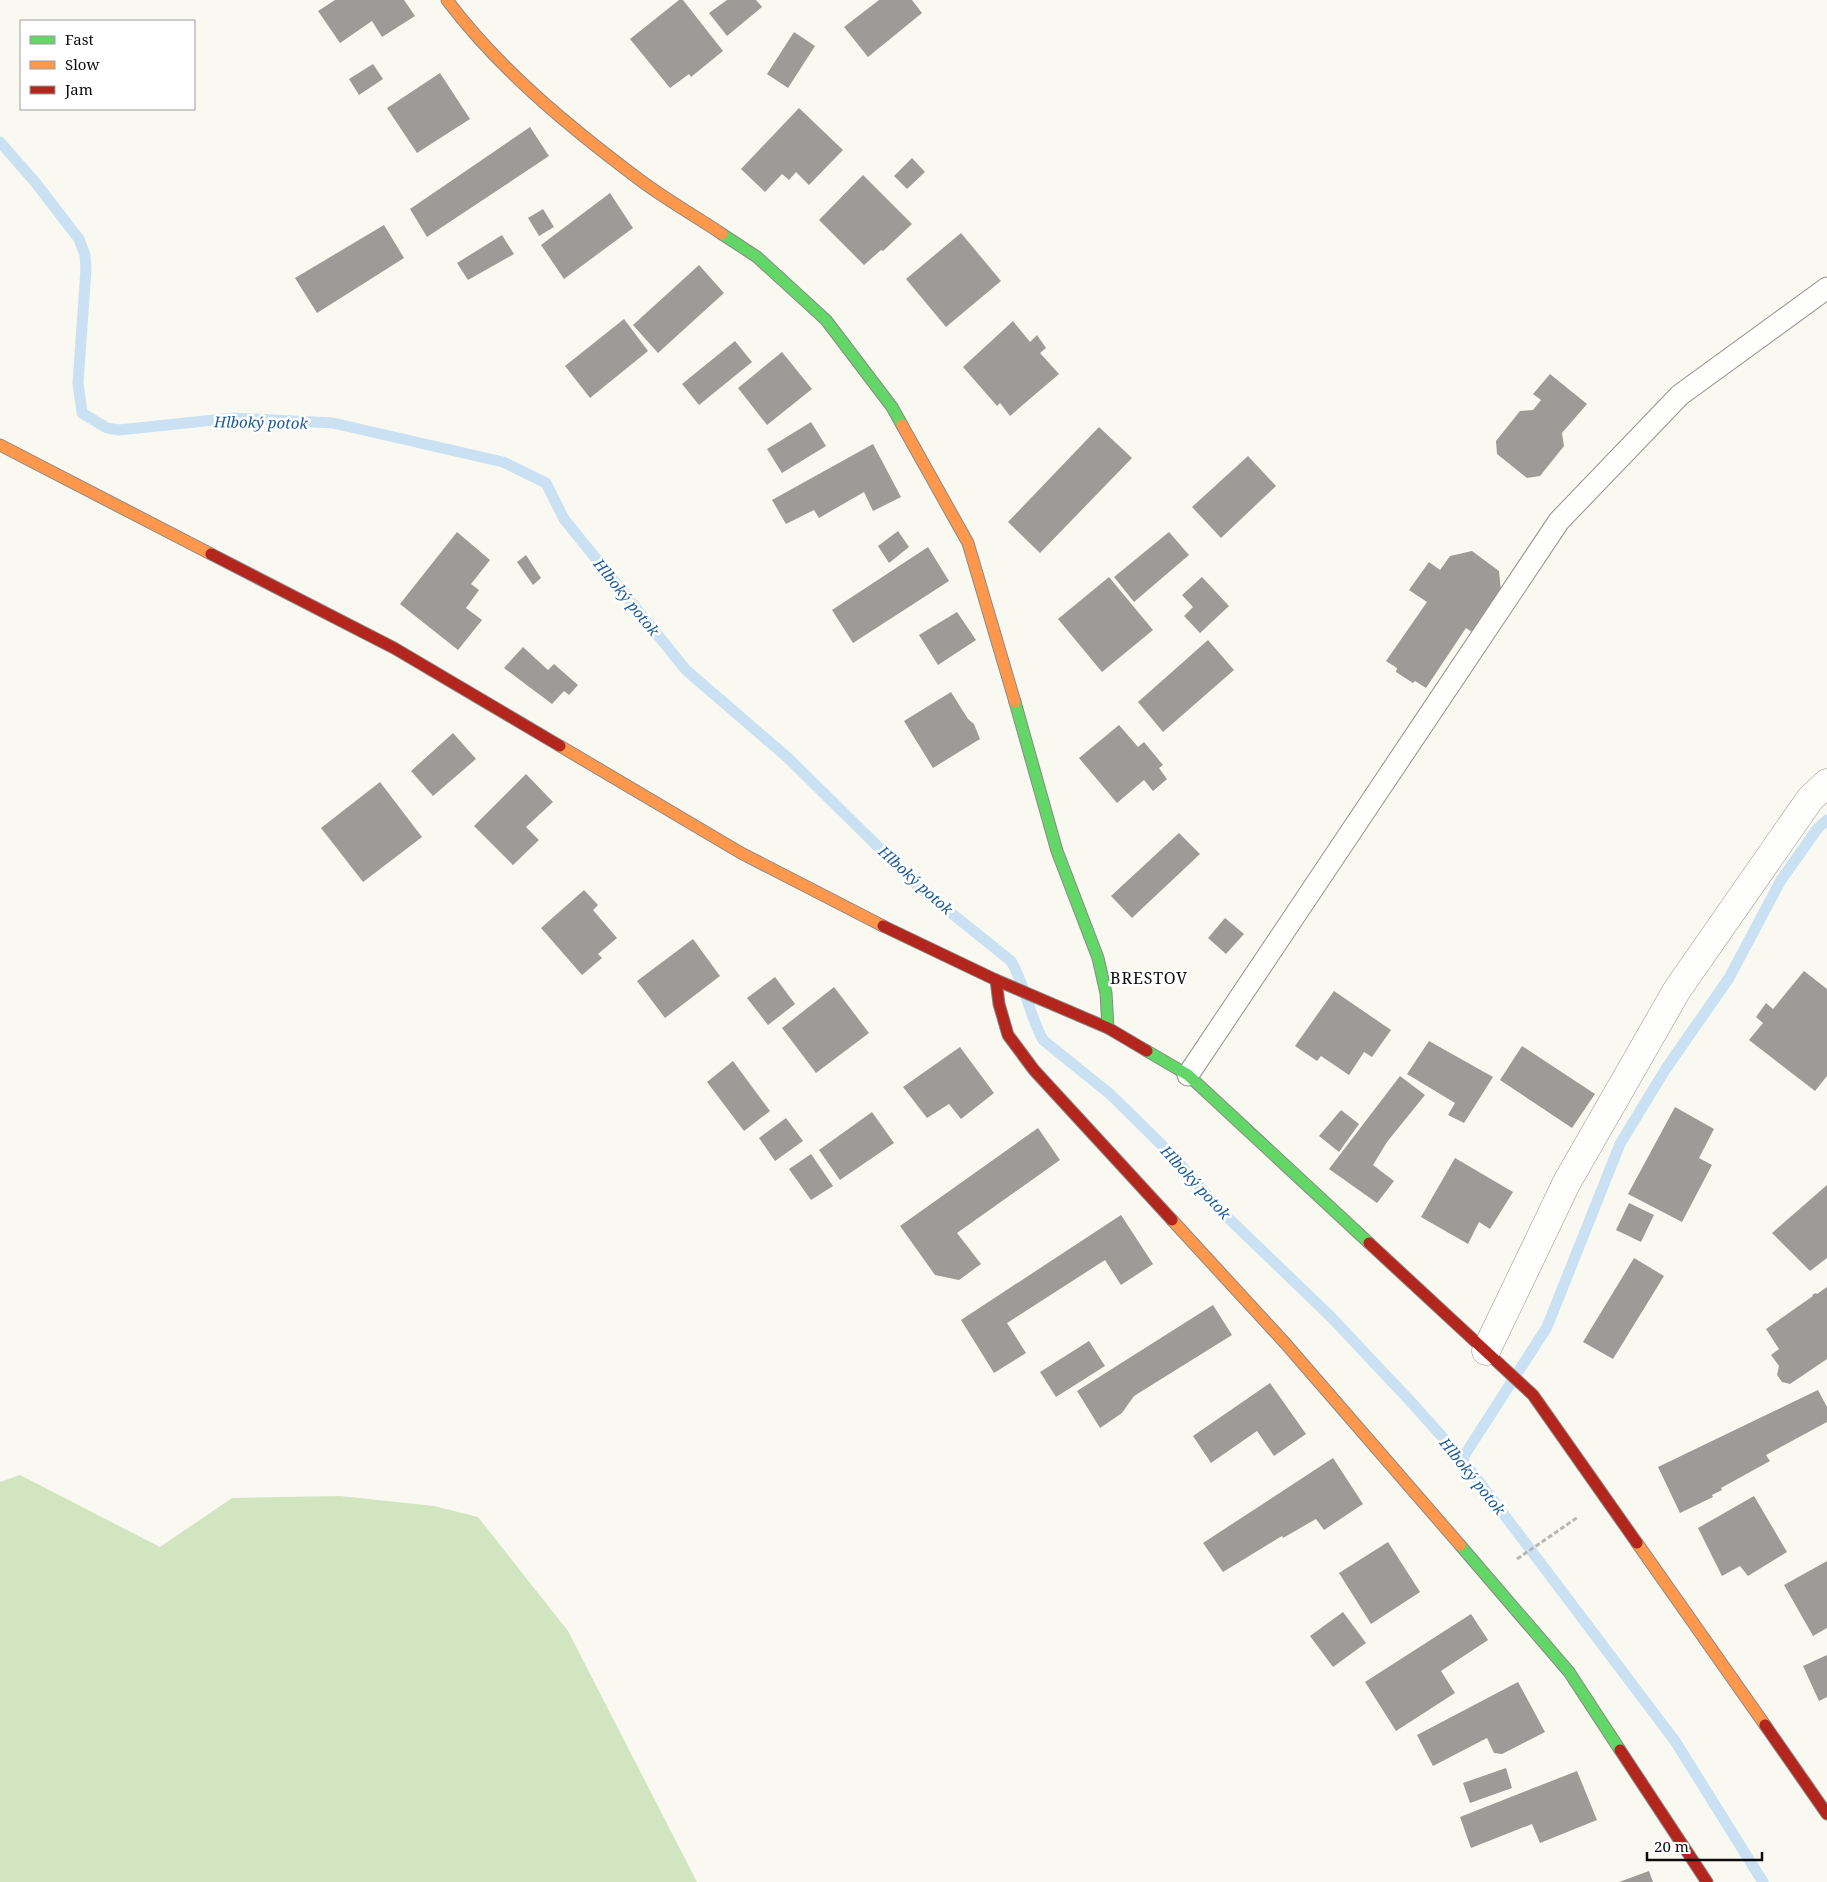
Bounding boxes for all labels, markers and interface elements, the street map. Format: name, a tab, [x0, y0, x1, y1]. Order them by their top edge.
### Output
legend	[20, 20, 195, 110]
text: Fast	[65, 29, 94, 49]
text: Slow	[65, 54, 99, 74]
text: Jam	[64, 79, 93, 99]
water label: Hlboký potok	[213, 411, 309, 433]
water label: Hlboký potok	[589, 553, 665, 640]
water label: Hlboký potok	[874, 841, 958, 919]
district label: BRESTOV	[1110, 967, 1188, 989]
water label: Hlboký potok	[1156, 1140, 1236, 1223]
water label: Hlboký potok	[1435, 1432, 1511, 1519]
scale bar	[1647, 1830, 1762, 1862]
text: 20 m	[1654, 1836, 1689, 1856]

